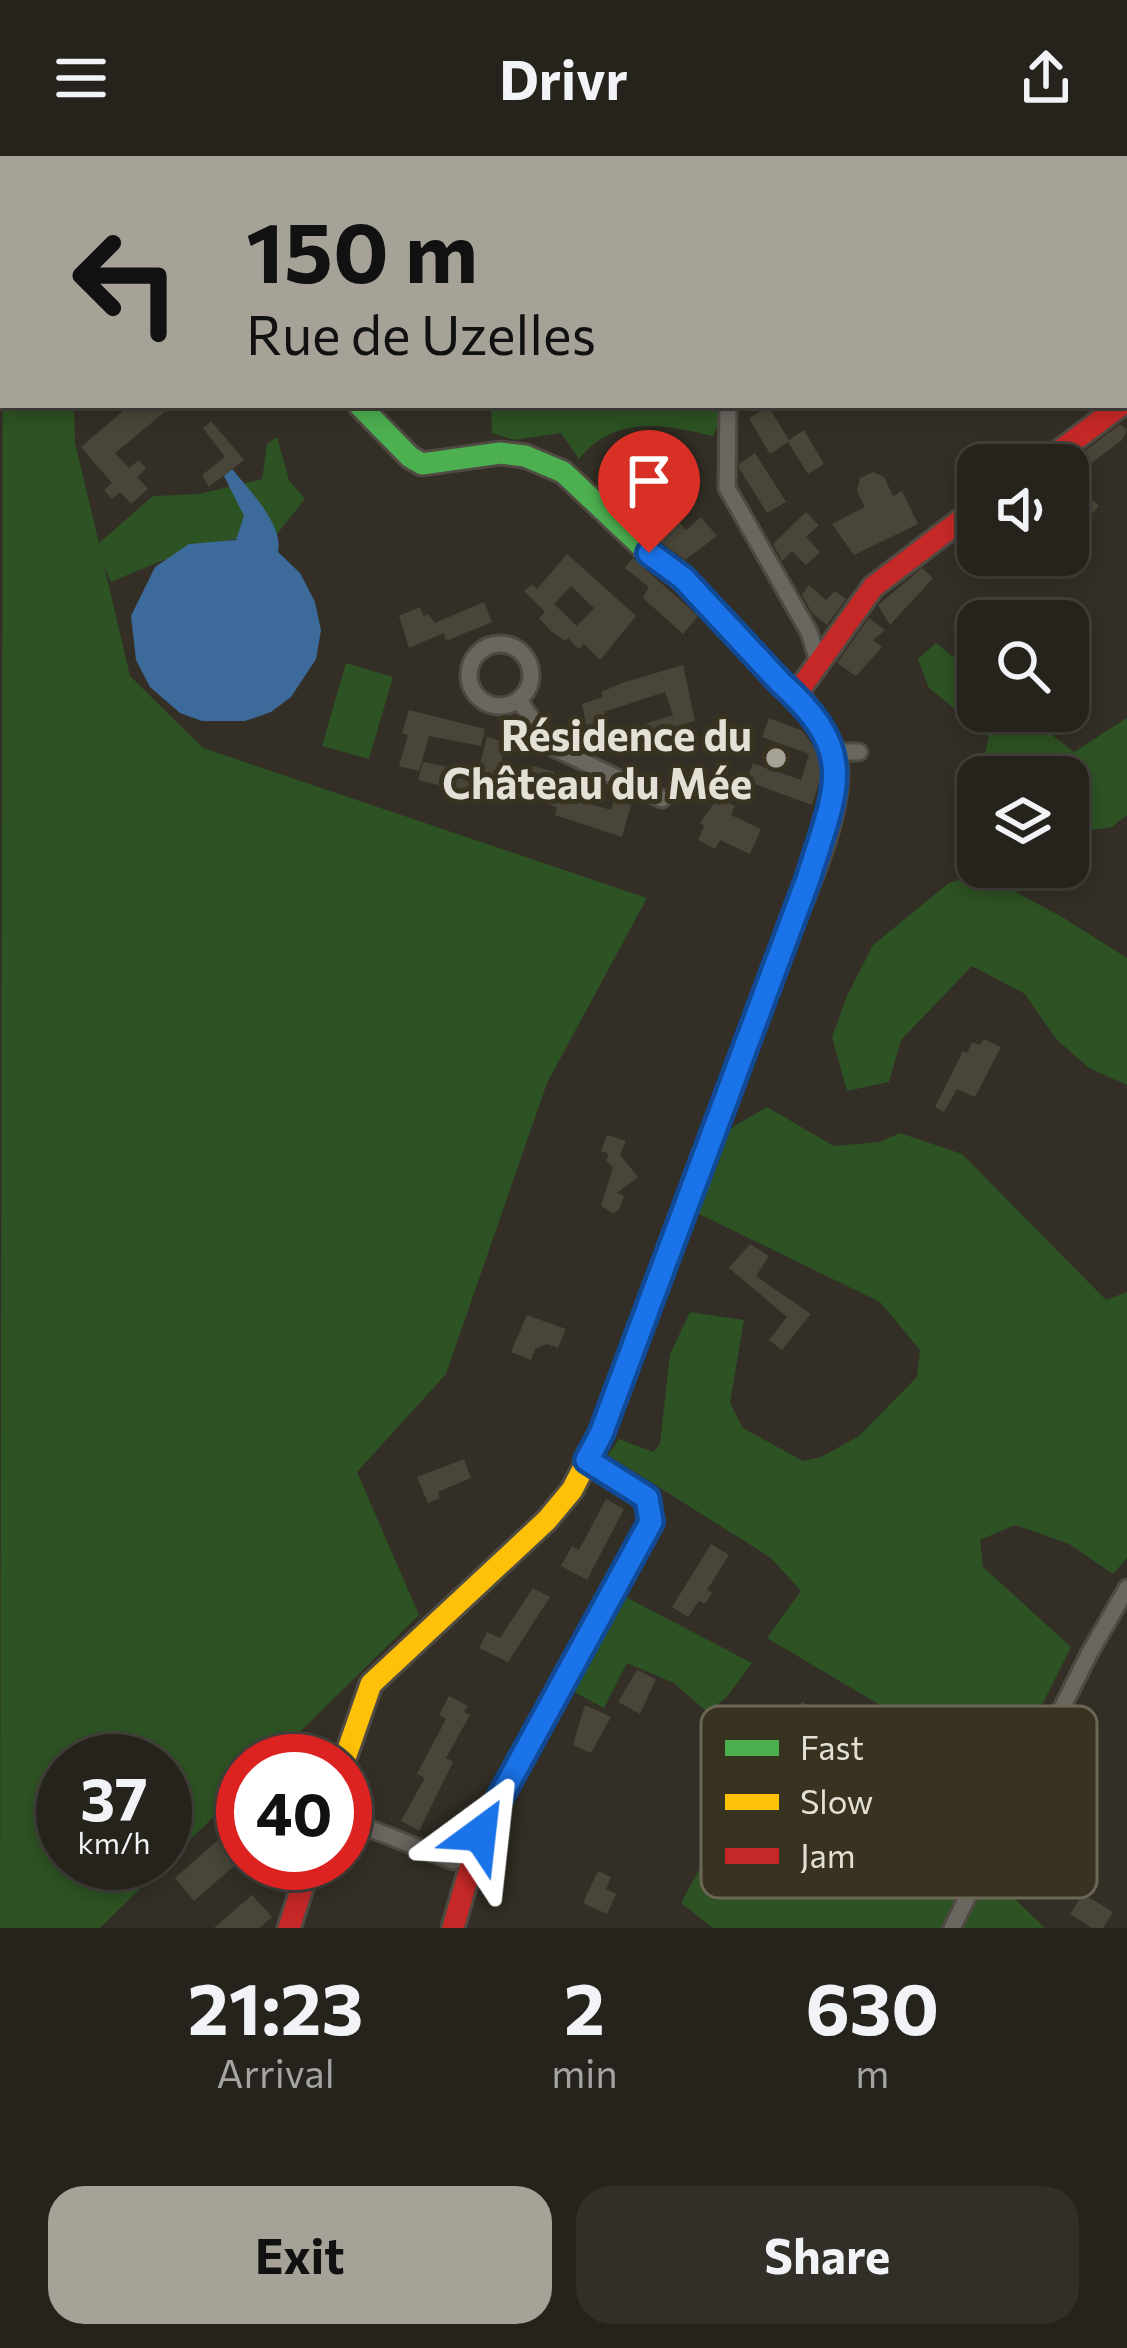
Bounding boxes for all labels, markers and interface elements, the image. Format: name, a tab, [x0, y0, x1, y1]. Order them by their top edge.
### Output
icon: menu	[48, 45, 114, 111]
text: Drivr	[499, 45, 628, 111]
icon: share	[1013, 45, 1079, 111]
text: 150 m	[246, 198, 478, 300]
icon: left	[48, 204, 204, 360]
text: Rue de Uzelles	[246, 300, 596, 366]
pin	[598, 430, 700, 553]
map controls	[957, 444, 1089, 888]
button: sound	[957, 444, 1089, 576]
icon: arrive	[616, 448, 682, 514]
button: search	[957, 600, 1089, 732]
place label: Résidence du Château du Mée	[442, 708, 752, 808]
marker: Résidence du Château du Mée	[763, 745, 789, 771]
button: layers	[957, 756, 1089, 888]
legend	[701, 1706, 1097, 1898]
text: Fast	[800, 1726, 864, 1767]
speed limit sign: 40	[216, 1734, 372, 1890]
text: 37	[80, 1760, 148, 1833]
position arrow	[417, 1771, 543, 1897]
text: Slow	[800, 1780, 873, 1821]
text: km/h	[78, 1823, 150, 1860]
text: Jam	[800, 1834, 856, 1875]
text: 21:23	[188, 1962, 363, 2050]
text: 2	[564, 1962, 605, 2050]
text: 630	[805, 1962, 939, 2050]
text: Arrival	[217, 2048, 335, 2096]
text: min	[551, 2048, 618, 2096]
text: m	[855, 2048, 889, 2096]
button: Exit	[48, 2186, 552, 2324]
button: Share	[576, 2186, 1079, 2324]

